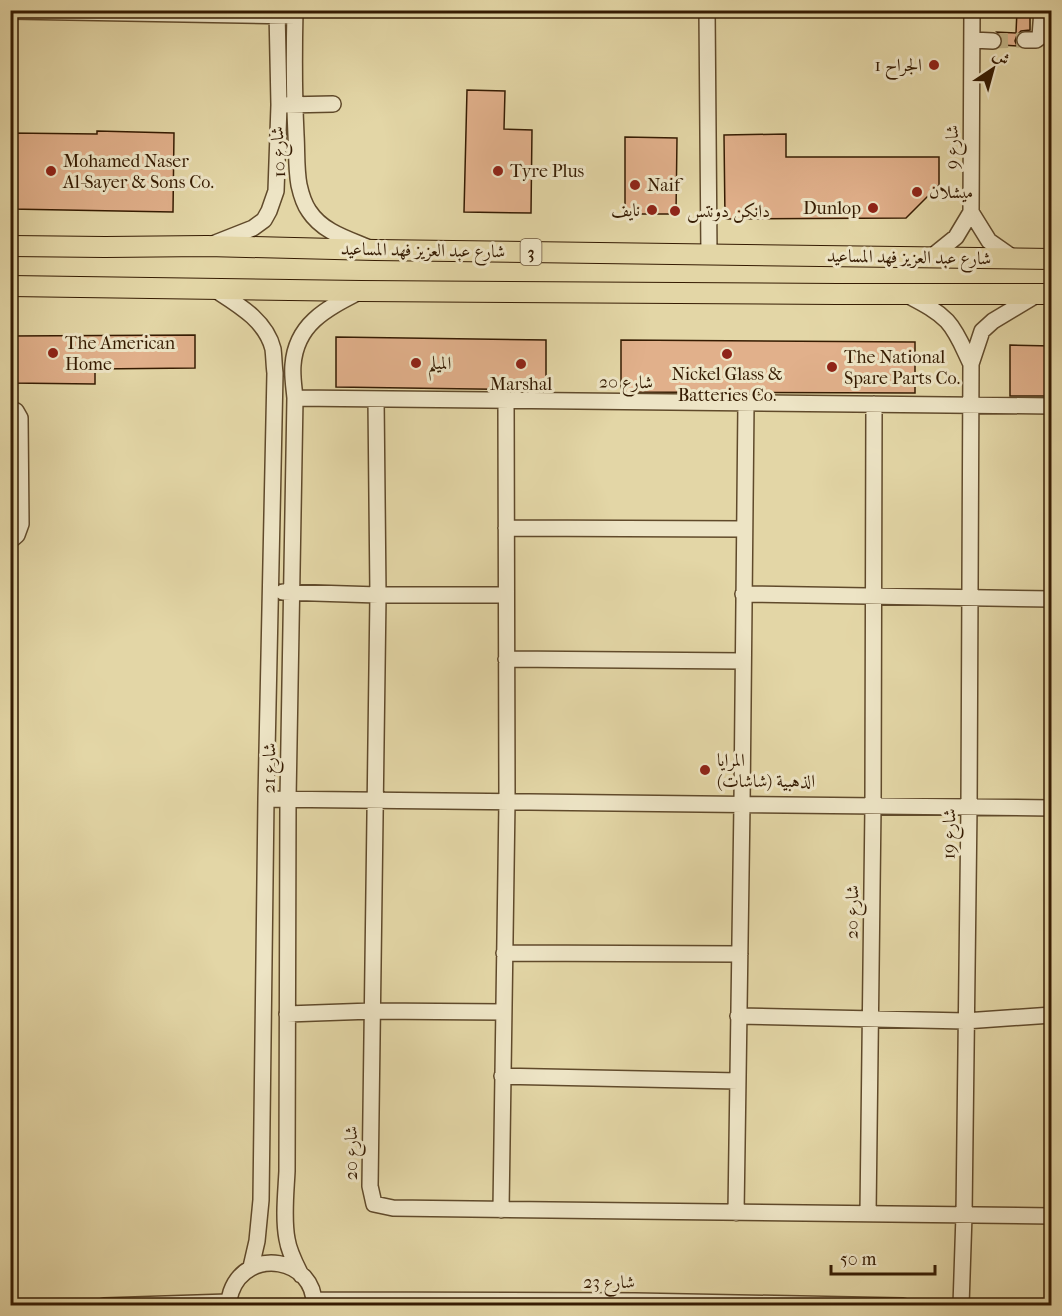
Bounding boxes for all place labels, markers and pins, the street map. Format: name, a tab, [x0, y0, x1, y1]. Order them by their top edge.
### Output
place label: الجراح 1	[874, 55, 922, 81]
marker: الجراح 1	[927, 58, 941, 72]
place label: Mohamed Naser Al-Sayer & Sons Co.	[62, 151, 214, 193]
place label: Tyre Plus	[510, 161, 585, 182]
marker: Mohamed Naser Al-Sayer & Sons Co.	[44, 164, 58, 178]
marker: Tyre Plus	[491, 164, 505, 178]
place label: Naif	[647, 175, 684, 196]
marker: Naif	[628, 178, 642, 192]
place label: ميشلان	[929, 182, 973, 203]
marker: ميشلان	[910, 185, 924, 199]
place label: Dunlop	[803, 198, 861, 219]
place label: نايف	[611, 200, 640, 221]
place label: دانكن دونتس	[687, 201, 770, 223]
marker: Dunlop	[866, 201, 880, 215]
marker: نايف	[645, 203, 659, 217]
marker: دانكن دونتس	[668, 204, 682, 218]
place label: The American Home	[65, 333, 176, 375]
marker: The American Home	[46, 346, 60, 360]
marker: Nickel Glass & Batteries Co.	[720, 347, 734, 361]
place label: The National Spare Parts Co.	[844, 347, 960, 389]
place label: الميلم	[428, 353, 451, 381]
marker: الميلم	[409, 356, 423, 370]
marker: Marshal	[514, 357, 528, 371]
marker: The National Spare Parts Co.	[825, 360, 839, 374]
place label: Nickel Glass & Batteries Co.	[671, 364, 783, 406]
place label: Marshal	[490, 374, 552, 395]
place label: المرايا الذهبية (شاشات)	[717, 750, 815, 792]
marker: المرايا الذهبية (شاشات)	[698, 763, 712, 777]

